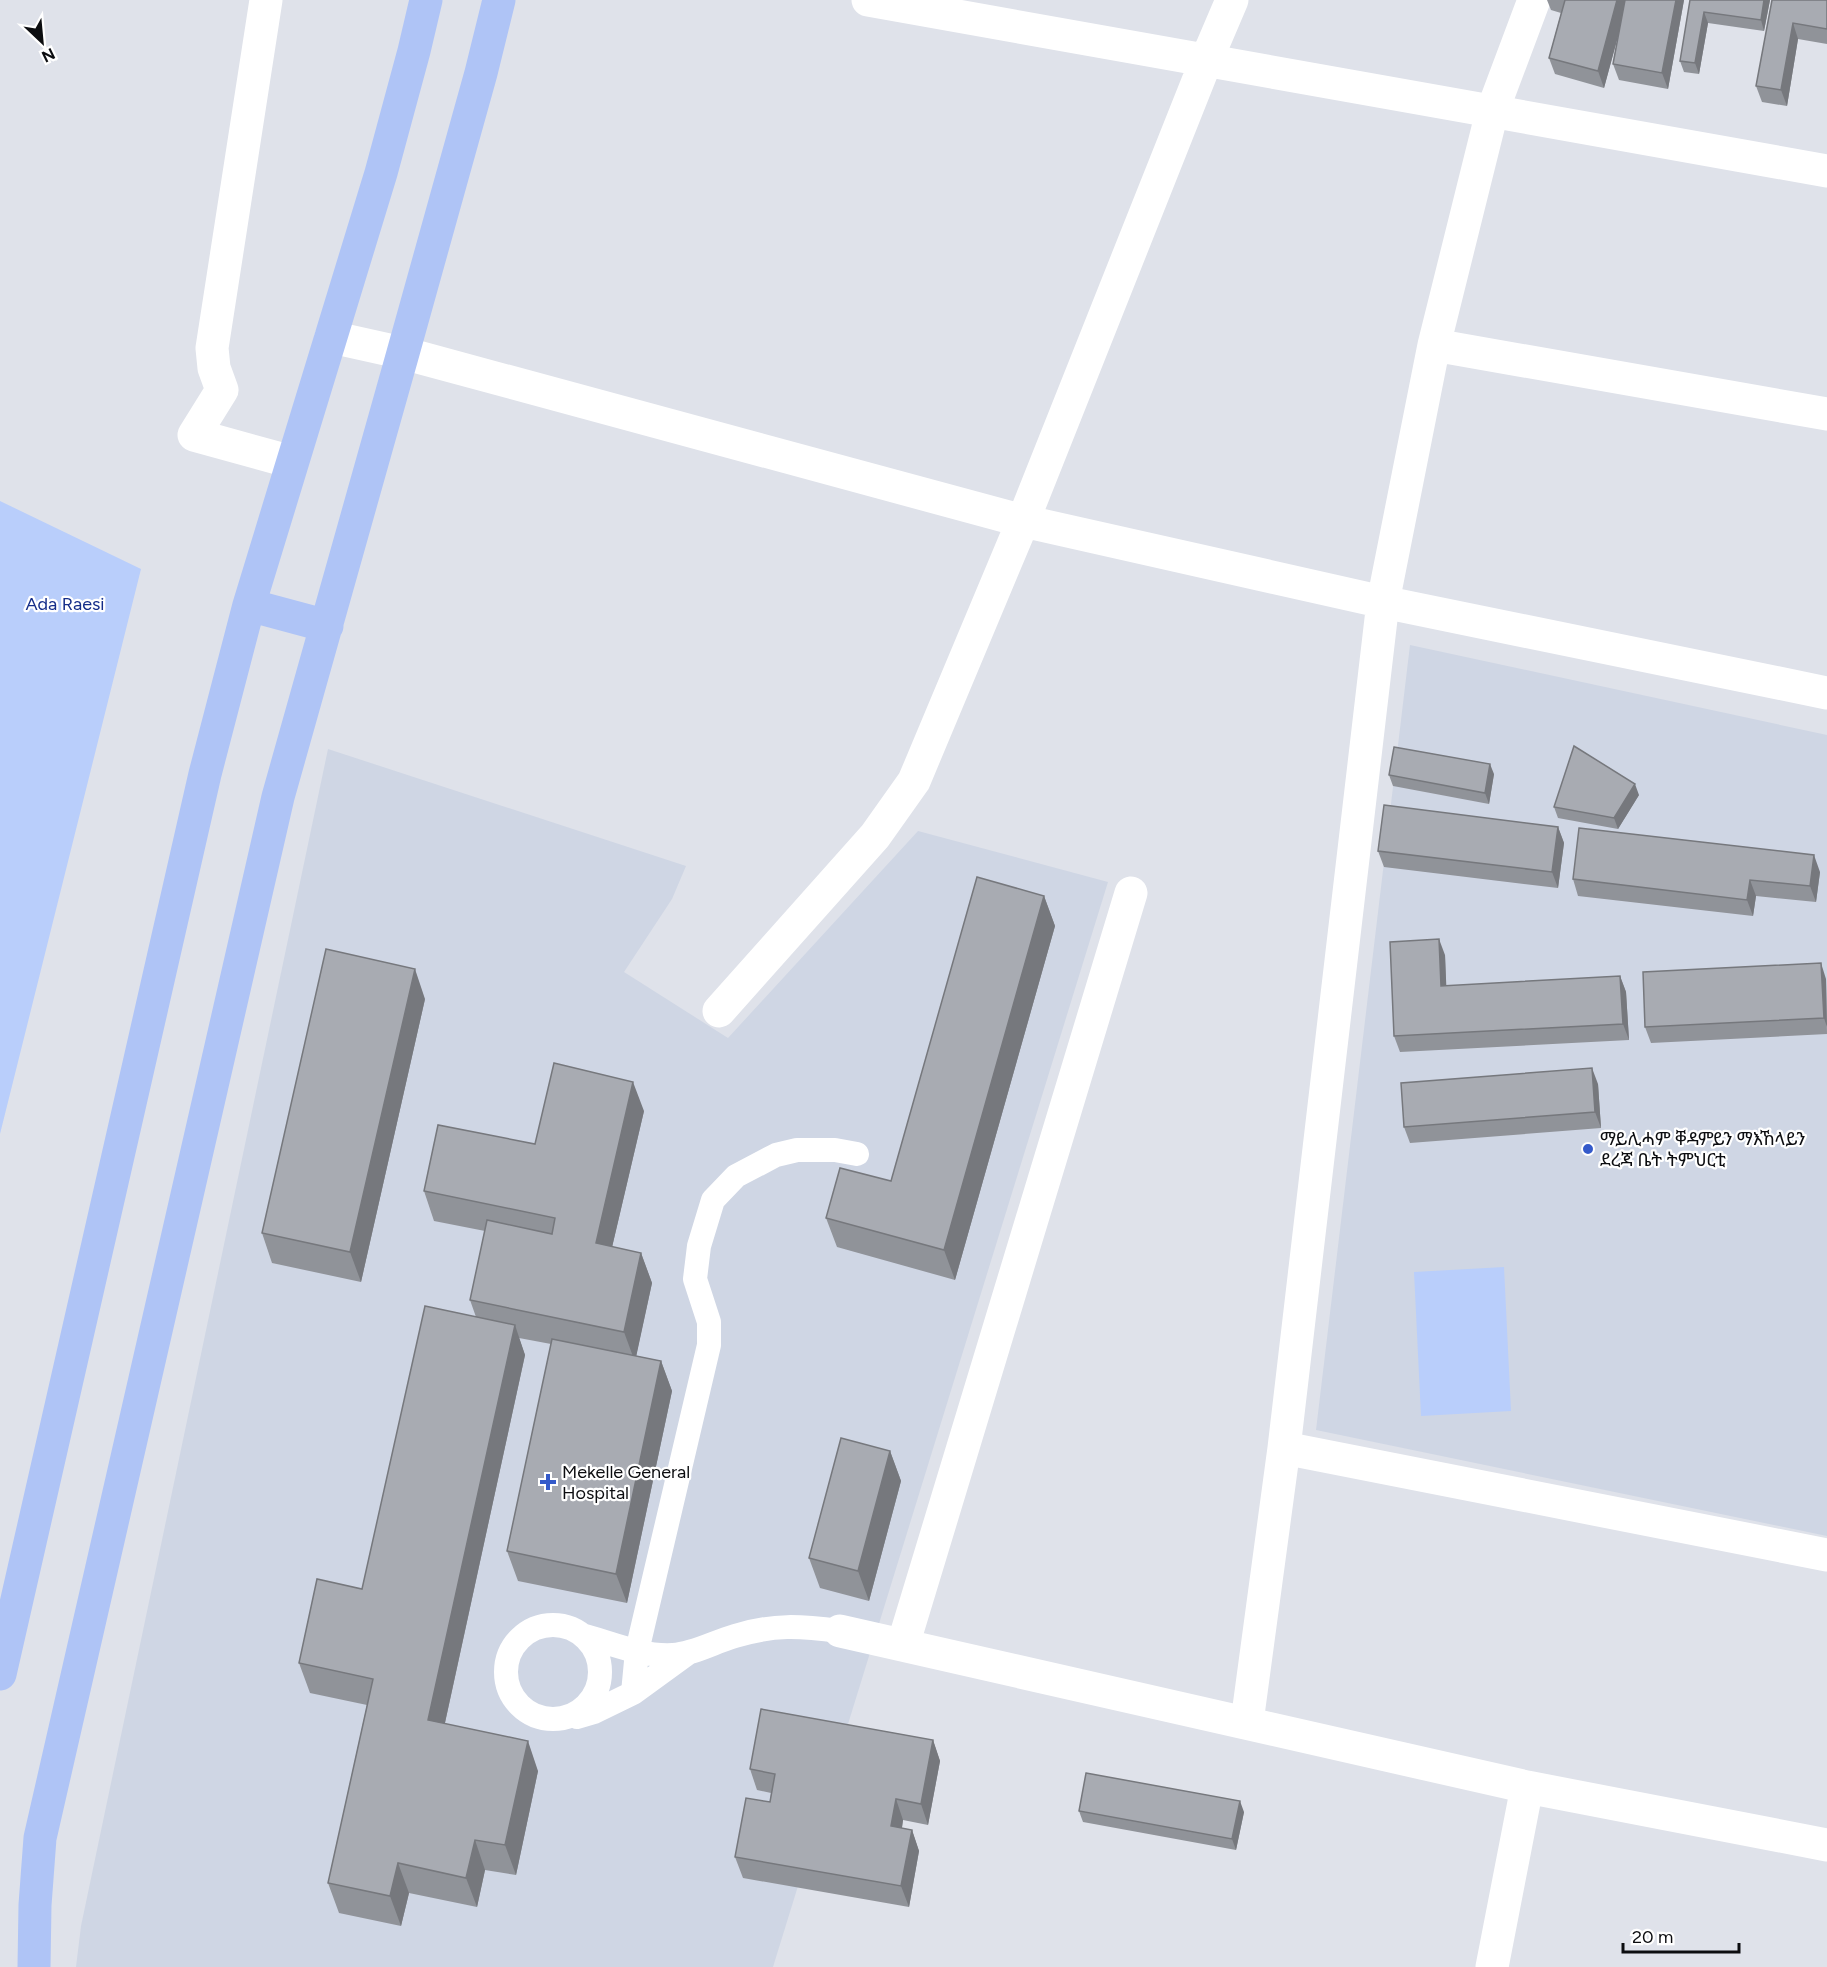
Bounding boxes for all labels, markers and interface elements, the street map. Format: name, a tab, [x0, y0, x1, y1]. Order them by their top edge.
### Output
north arrow	[12, 12, 72, 72]
text: N	[39, 44, 58, 66]
park label: Ada Raesi	[25, 593, 105, 615]
place label: ማይሊሓም ቐዳምይን ማእኸላይን ደረጃ ቤት ትምህርቲ	[1600, 1128, 1806, 1171]
marker: ማይሊሓም ቐዳምይን ማእኸላይን ደረጃ ቤት ትምህርቲ	[1581, 1142, 1595, 1156]
place label: Mekelle General Hospital	[562, 1461, 690, 1504]
marker: Mekelle General Hospital	[539, 1473, 557, 1491]
scale bar	[1623, 1916, 1738, 1954]
text: 20 m	[1632, 1926, 1673, 1948]

